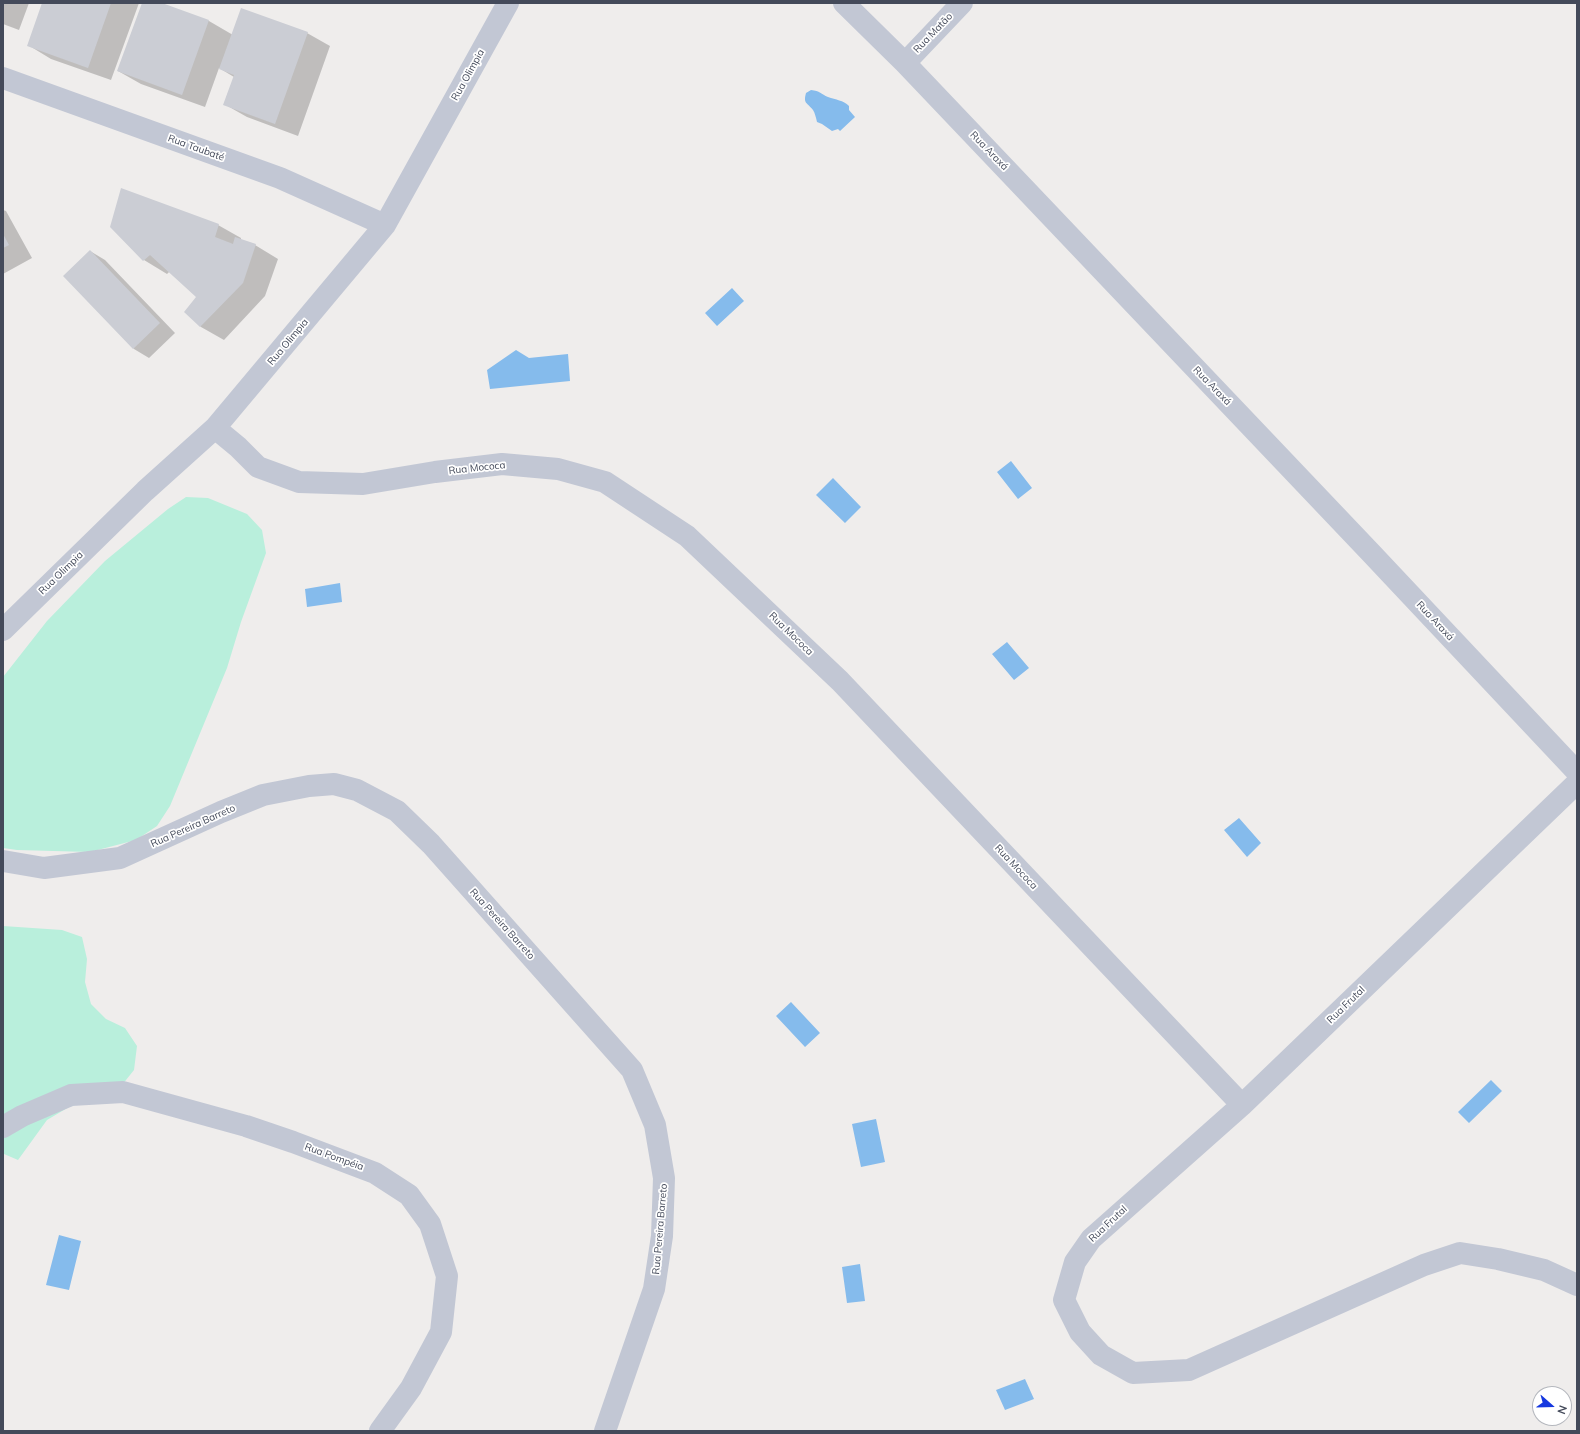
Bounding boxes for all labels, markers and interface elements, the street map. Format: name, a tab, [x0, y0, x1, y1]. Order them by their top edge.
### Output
street label: Rua Matão	[911, 10, 955, 56]
street label: Rua Olimpia	[449, 47, 487, 103]
street label: Rua Araxá	[967, 129, 1011, 173]
street label: Rua Taubaté	[166, 132, 226, 164]
street label: Rua Olimpia	[265, 316, 311, 368]
street label: Rua Araxá	[1190, 364, 1234, 408]
street label: Rua Mococa	[448, 459, 506, 477]
street label: Rua Olimpia	[36, 549, 86, 597]
street label: Rua Araxá	[1414, 599, 1456, 643]
street label: Rua Mococa	[766, 610, 816, 658]
street label: Rua Pereira Barreto	[149, 802, 237, 850]
street label: Rua Mococa	[992, 842, 1040, 892]
street label: Rua Pereira Barreto	[467, 886, 537, 962]
street label: Rua Frutal	[1325, 984, 1367, 1026]
street label: Rua Pompéia	[303, 1141, 365, 1173]
street label: Rua Pereira Barreto	[650, 1183, 670, 1275]
street label: Rua Frutal	[1086, 1203, 1130, 1245]
north arrow	[1532, 1386, 1572, 1426]
text: N	[1554, 1403, 1570, 1416]

